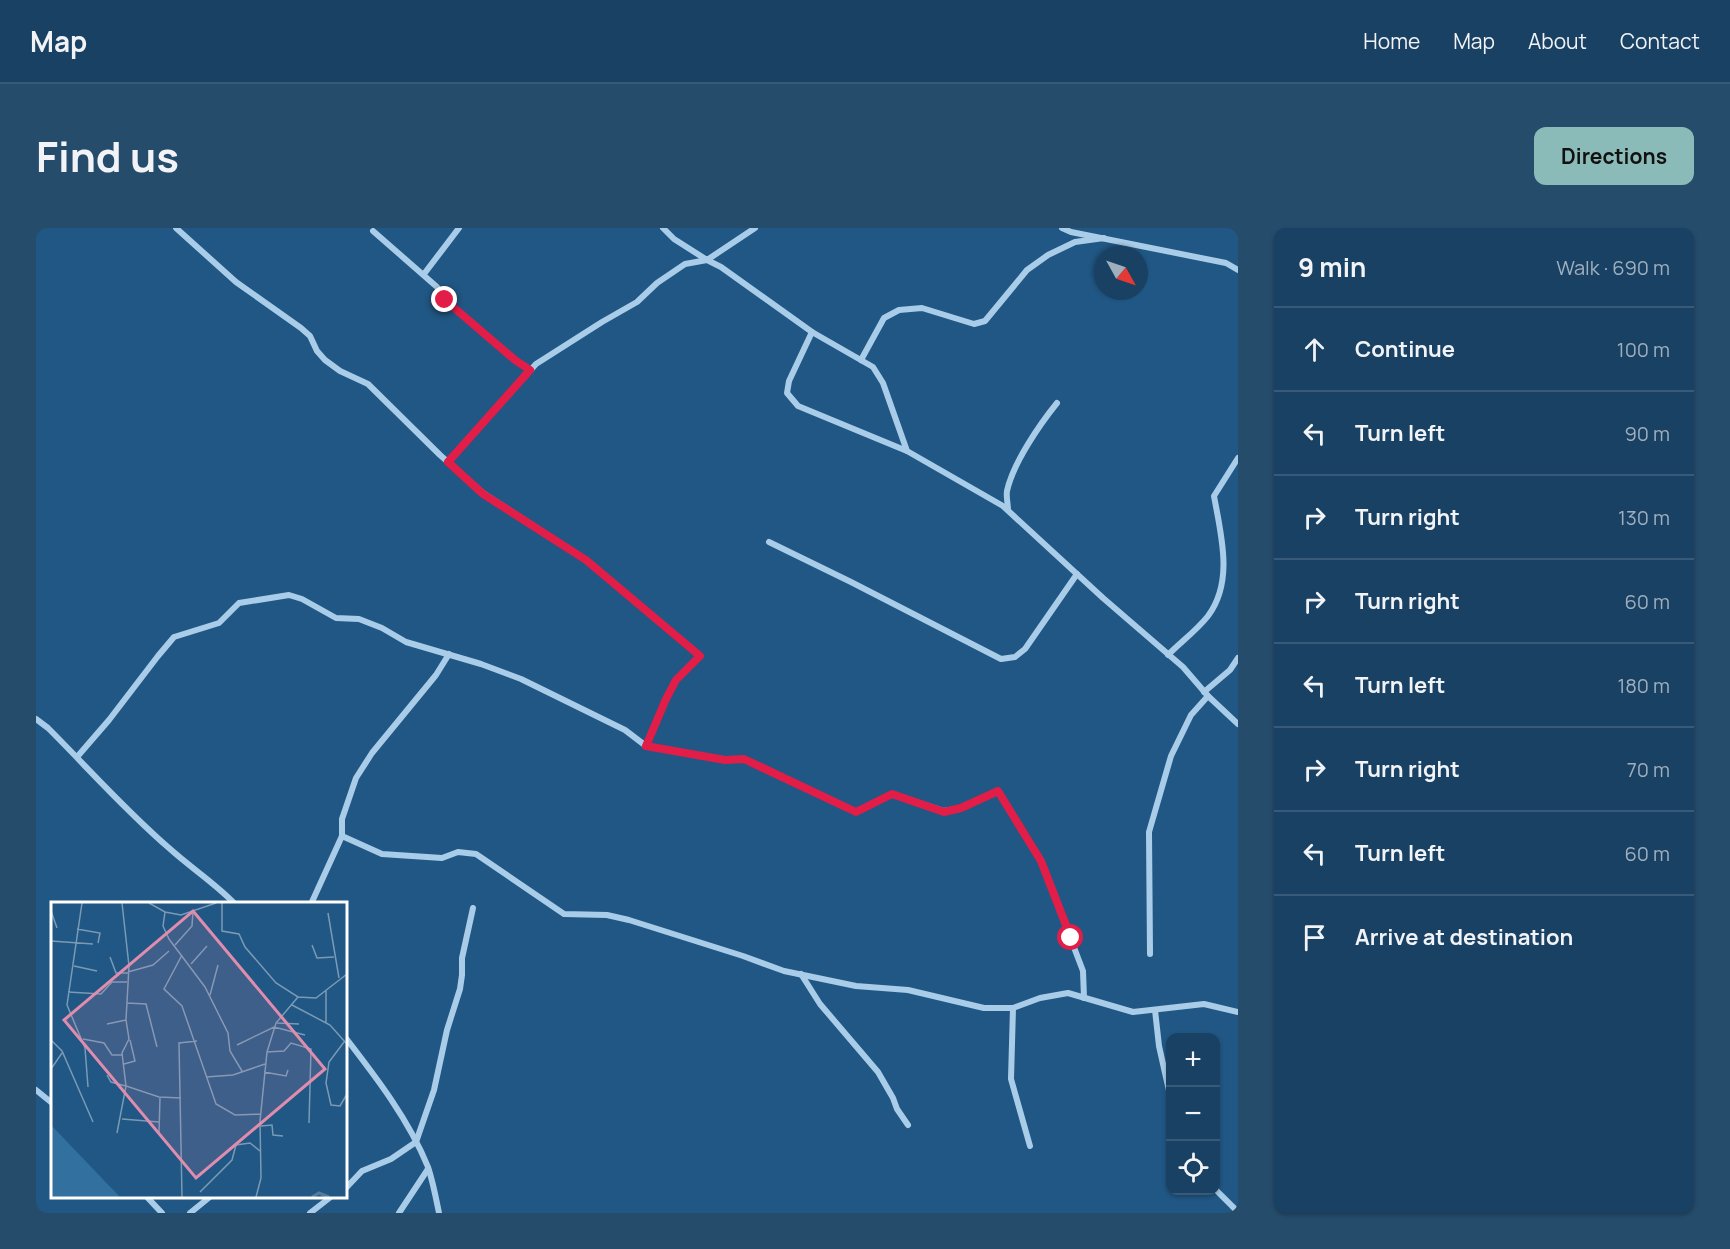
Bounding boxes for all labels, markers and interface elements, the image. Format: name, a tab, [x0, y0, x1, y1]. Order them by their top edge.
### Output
text: Map	[30, 22, 87, 60]
text: Home	[1363, 27, 1420, 55]
text: Map	[1453, 27, 1495, 55]
text: About	[1528, 27, 1587, 55]
text: Contact	[1620, 27, 1700, 55]
text: Find us	[36, 127, 179, 185]
button: Directions	[1534, 127, 1694, 185]
north arrow	[1094, 246, 1148, 300]
text: 9 min	[1298, 249, 1366, 285]
text: Walk · 690 m	[1556, 254, 1670, 281]
route end	[431, 286, 457, 312]
icon: ahead	[1298, 333, 1331, 366]
text: Continue	[1355, 334, 1455, 364]
text: 100 m	[1617, 336, 1670, 363]
icon: left	[1298, 417, 1331, 450]
text: Turn left	[1355, 418, 1445, 448]
text: 90 m	[1624, 420, 1670, 447]
icon: right	[1298, 501, 1331, 534]
text: Turn right	[1355, 502, 1460, 532]
text: 130 m	[1618, 504, 1670, 531]
icon: right	[1298, 585, 1331, 618]
text: Turn right	[1355, 586, 1460, 616]
text: 60 m	[1624, 588, 1670, 615]
icon: left	[1298, 669, 1331, 702]
text: Turn left	[1355, 670, 1445, 700]
text: 180 m	[1617, 672, 1670, 699]
icon: right	[1298, 753, 1331, 786]
text: Turn right	[1355, 754, 1460, 784]
text: 70 m	[1627, 756, 1670, 783]
icon: left	[1298, 837, 1331, 870]
text: Turn left	[1355, 838, 1445, 868]
text: 60 m	[1624, 840, 1670, 867]
inset map	[51, 902, 346, 1198]
icon: arrive	[1298, 921, 1331, 954]
text: Arrive at destination	[1355, 922, 1573, 952]
route start	[1057, 924, 1083, 950]
map controls	[1166, 1033, 1220, 1195]
button: +	[1166, 1033, 1220, 1087]
button: −	[1166, 1087, 1220, 1141]
button: locate	[1166, 1141, 1220, 1195]

